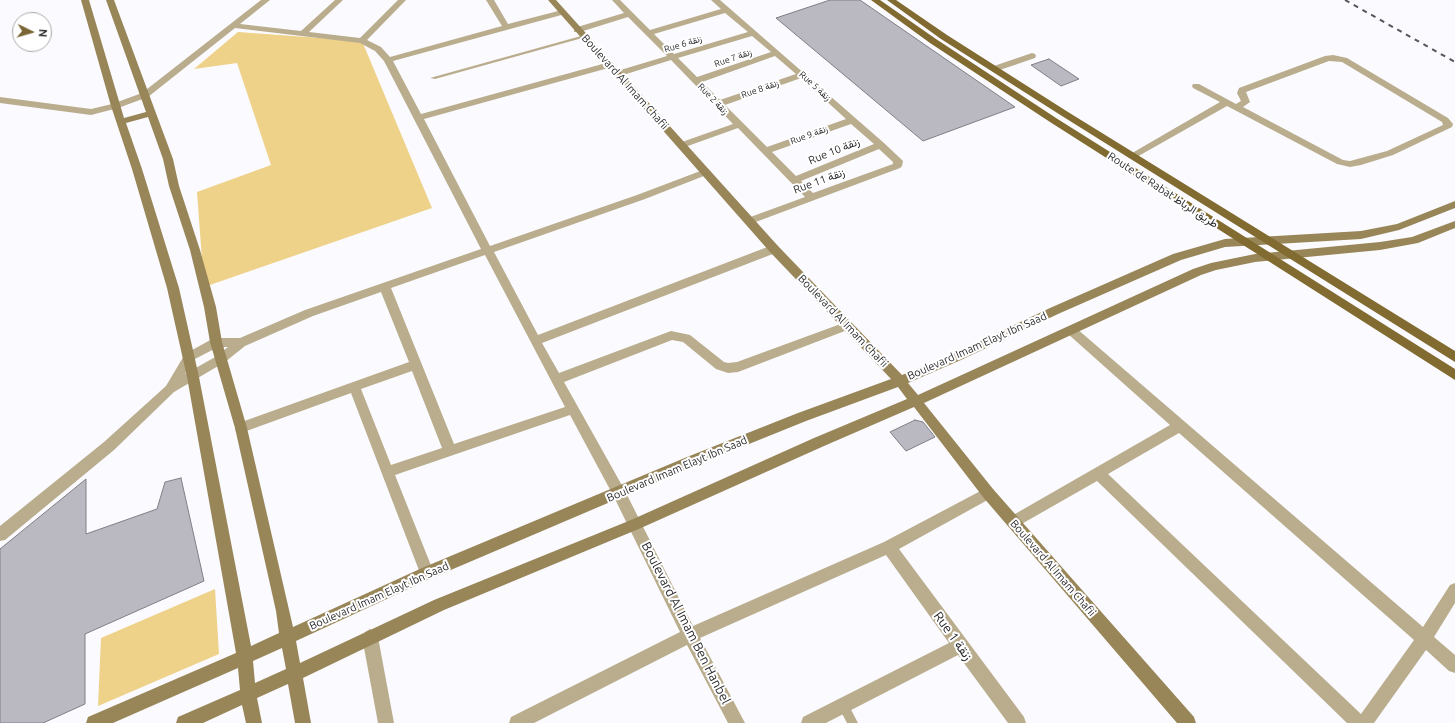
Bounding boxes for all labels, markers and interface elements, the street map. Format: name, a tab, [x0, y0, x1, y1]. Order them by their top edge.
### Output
north arrow	[12, 12, 52, 52]
text: N	[37, 28, 49, 38]
street label: Boulevard Al Imam Chafii	[579, 32, 671, 132]
street label: Rue 6 زنقة	[663, 33, 703, 55]
street label: Rue 7 زنقة	[713, 47, 753, 69]
street label: Rue 5 زنقة	[797, 69, 833, 103]
street label: Rue 8 زنقة	[740, 78, 780, 100]
street label: Rue 2 زنقة	[696, 81, 730, 117]
street label: Rue 9 زنقة	[789, 123, 829, 147]
street label: Rue 10 زنقة	[807, 135, 861, 167]
street label: Route de Rabat طريق الرباط	[1105, 149, 1221, 231]
street label: Rue 11 زنقة	[791, 166, 847, 196]
street label: Boulevard Al Imam Chafii	[795, 272, 891, 370]
street label: Boulevard Imam Elayt Ibn Saad	[905, 309, 1049, 383]
street label: Boulevard Imam Elayt Ibn Saad	[605, 433, 749, 505]
street label: Boulevard Al Imam Chafii	[1008, 517, 1098, 619]
street label: Boulevard Al Imam Ben Hanbel	[638, 539, 734, 707]
street label: Boulevard Imam Elayt Ibn Saad	[307, 559, 451, 633]
street label: Rue 1 زنقة	[930, 609, 976, 663]

